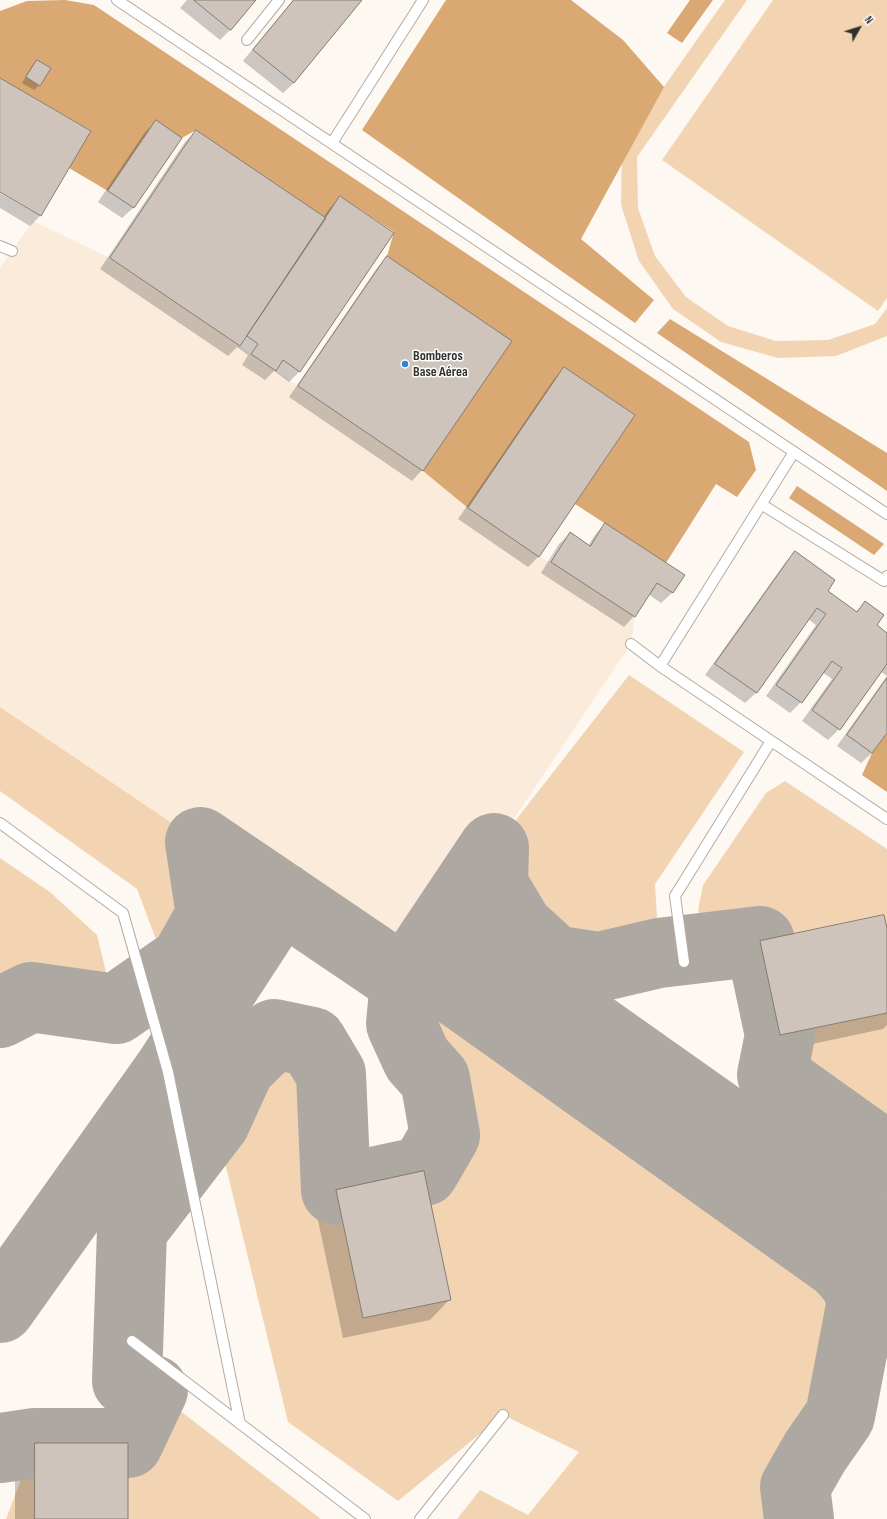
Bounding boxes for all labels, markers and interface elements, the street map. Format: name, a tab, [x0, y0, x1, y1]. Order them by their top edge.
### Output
north arrow	[839, 8, 879, 48]
text: N	[862, 14, 876, 27]
place label: Bomberos Base Aérea	[413, 348, 468, 380]
marker: Bomberos Base Aérea	[400, 359, 410, 369]

